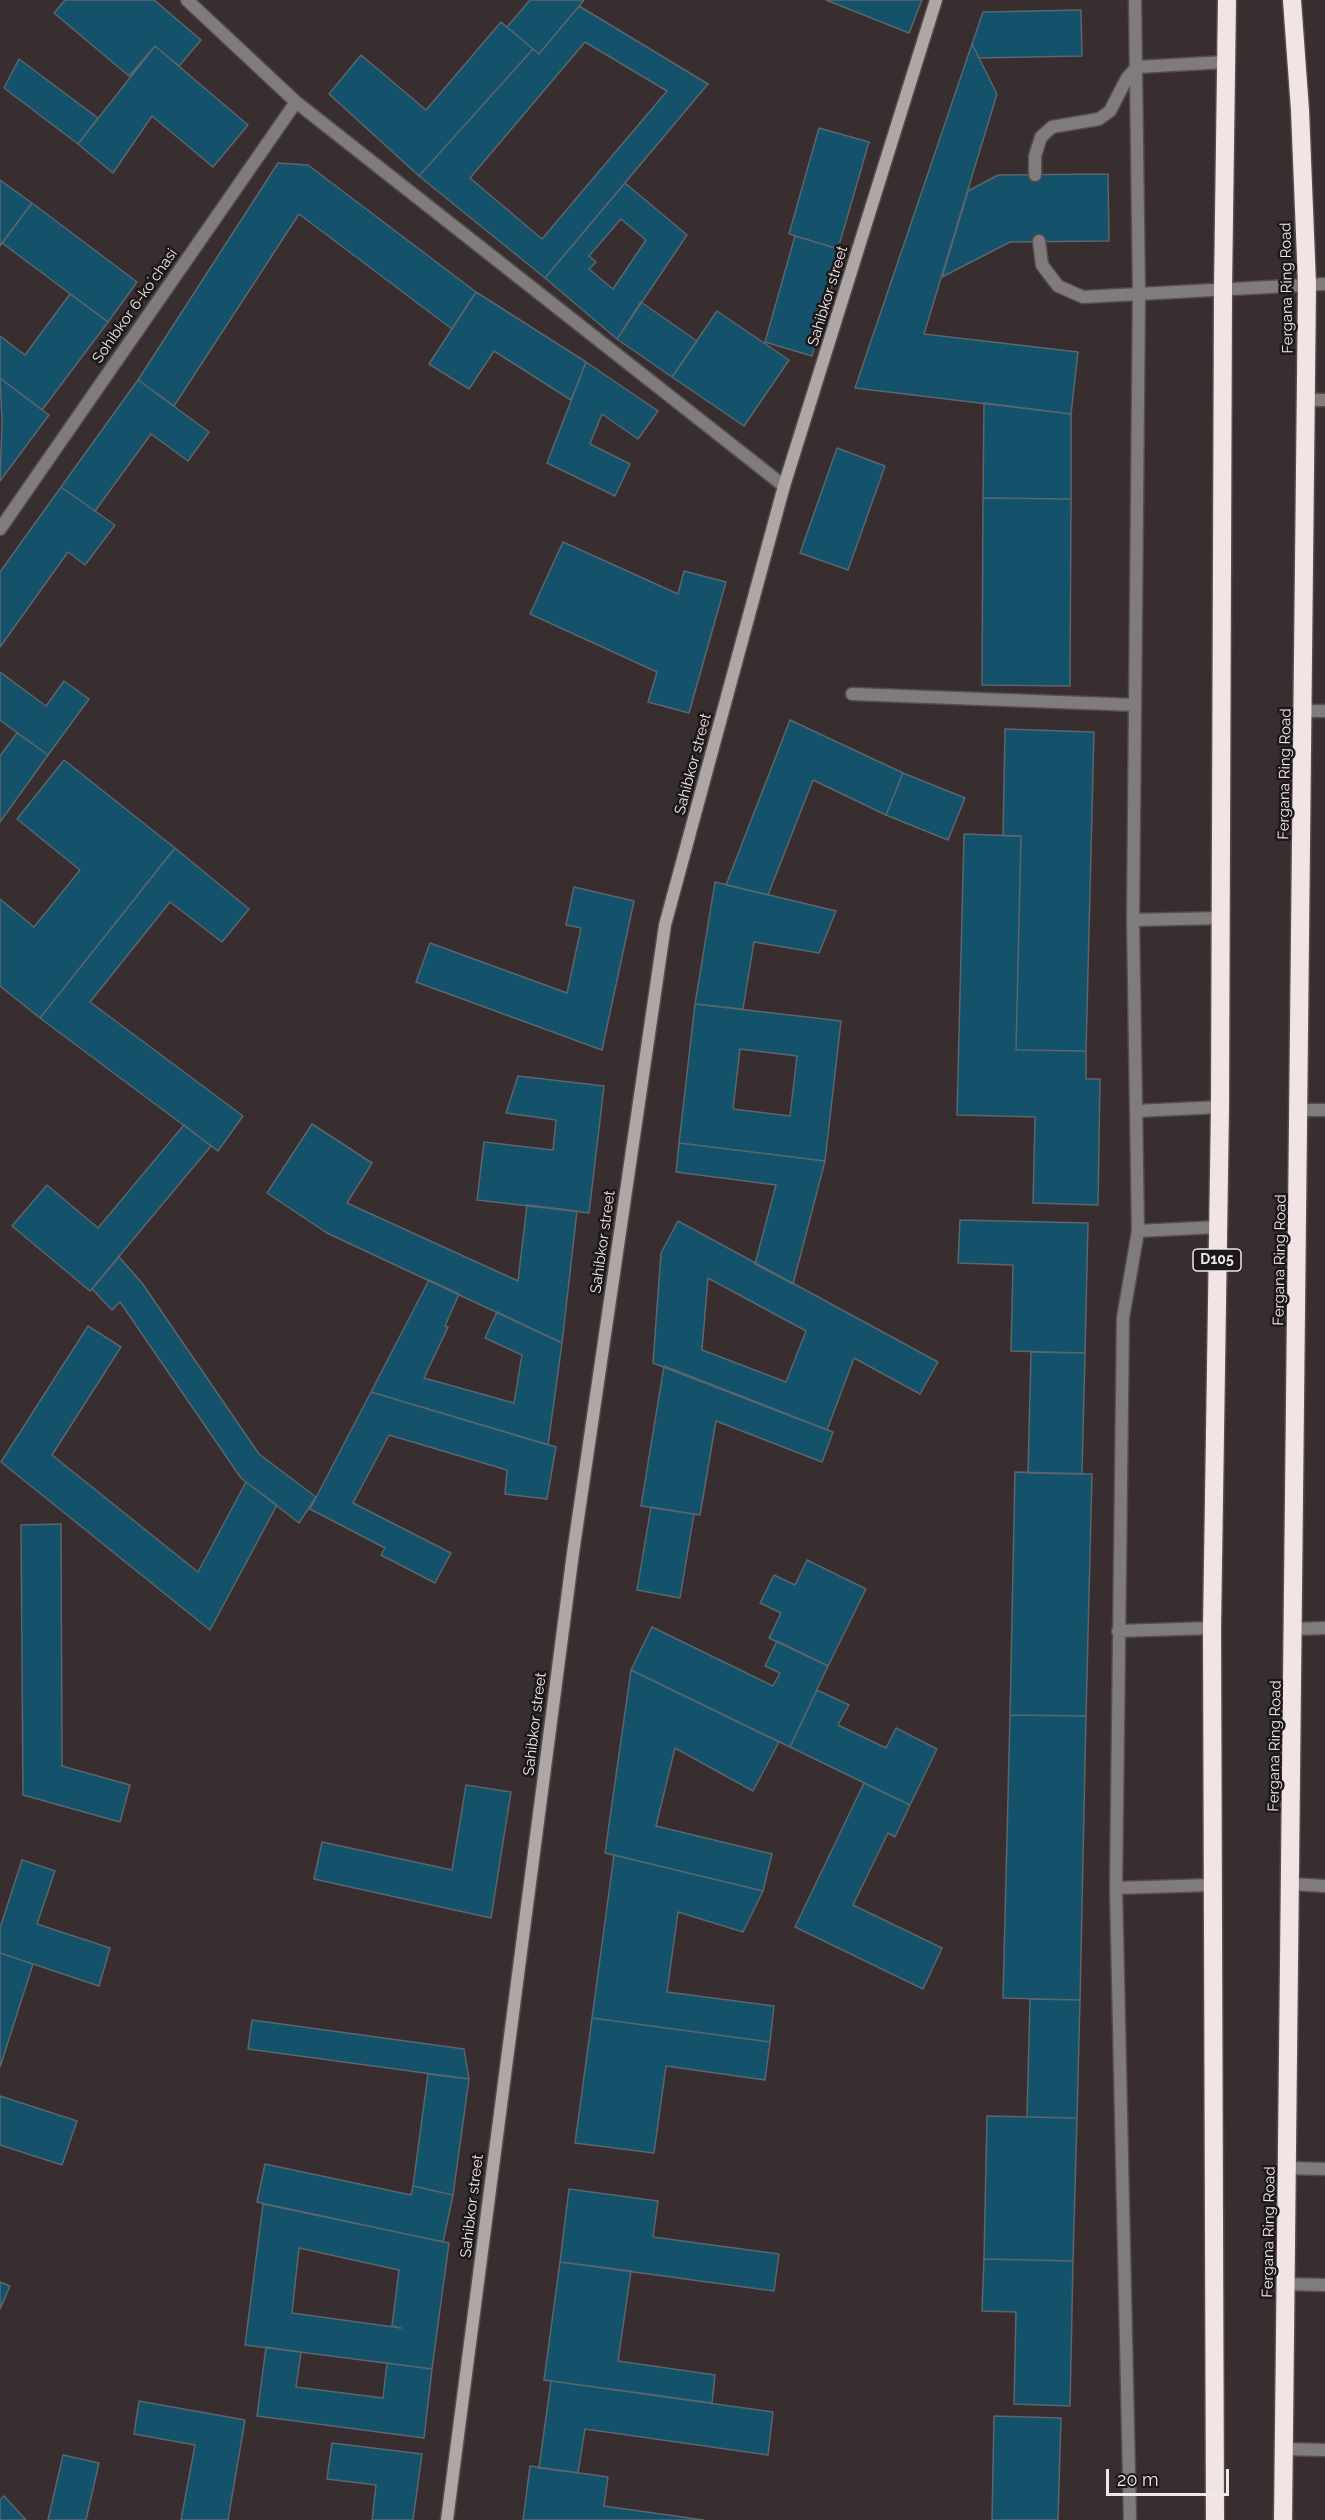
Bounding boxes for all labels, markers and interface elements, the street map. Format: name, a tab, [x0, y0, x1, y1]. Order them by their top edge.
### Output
street label: Fergana Ring Road	[1277, 222, 1297, 354]
street label: Sahibkor street	[804, 244, 852, 348]
street label: Sohibkor 6-koʼchasi	[89, 245, 181, 367]
street label: Fergana Ring Road	[1275, 708, 1295, 840]
street label: Sahibkor street	[671, 711, 715, 817]
street label: Sahibkor street	[587, 1189, 619, 1295]
street label: Fergana Ring Road	[1270, 1194, 1290, 1326]
road number: D105	[1193, 1249, 1241, 1271]
street label: Sahibkor street	[520, 1671, 550, 1777]
street label: Fergana Ring Road	[1265, 1680, 1285, 1812]
street label: Sahibkor street	[457, 2153, 487, 2259]
street label: Fergana Ring Road	[1259, 2166, 1279, 2298]
scale bar	[1109, 2457, 1232, 2495]
text: 20 m	[1117, 2469, 1159, 2490]

